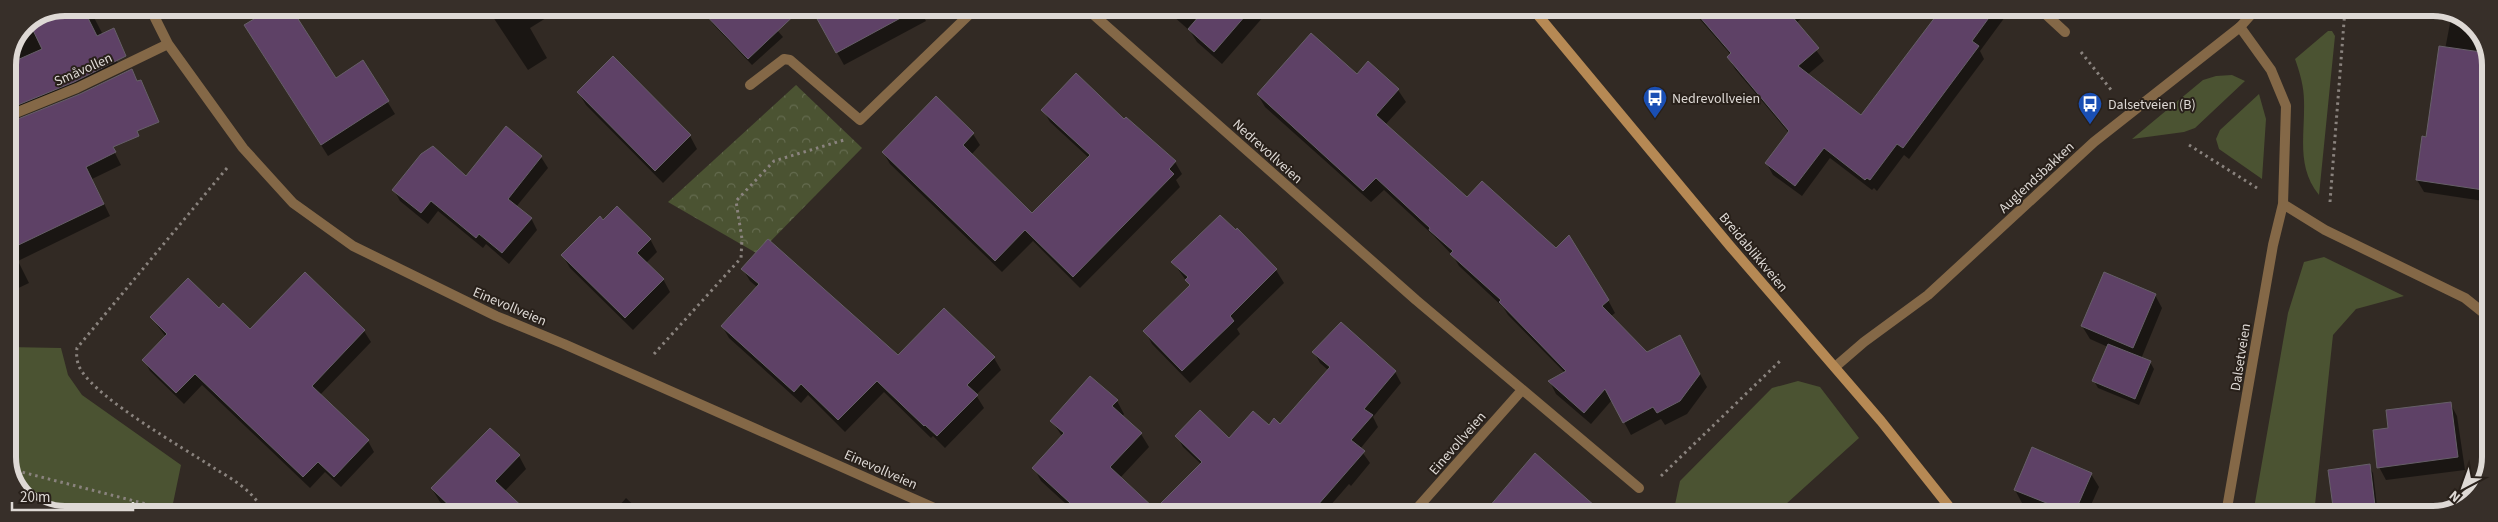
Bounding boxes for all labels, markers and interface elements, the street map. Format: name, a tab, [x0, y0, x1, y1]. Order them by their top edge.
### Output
street label: Småvollen	[51, 48, 116, 92]
bus stop icon: Nedrevollveien	[1642, 85, 1668, 119]
place label: Nedrevollveien	[1672, 89, 1760, 109]
bus stop icon: Dalsetveien (B)	[2077, 91, 2103, 125]
place label: Dalsetveien (B)	[2108, 95, 2196, 115]
street label: Nedrevollveien	[1228, 115, 1307, 189]
street label: Auglendsbakken	[1994, 137, 2079, 218]
street label: Breidablikkveien	[1714, 209, 1792, 297]
street label: Einevollveien	[470, 282, 550, 331]
street label: Dalsetveien	[2226, 322, 2256, 392]
street label: Einevollveien	[1425, 408, 1491, 480]
street label: Einevollveien	[841, 445, 920, 495]
north arrow	[2438, 462, 2488, 512]
scale bar	[12, 480, 134, 512]
text: N	[2445, 485, 2465, 507]
text: 20 m	[20, 487, 50, 508]

